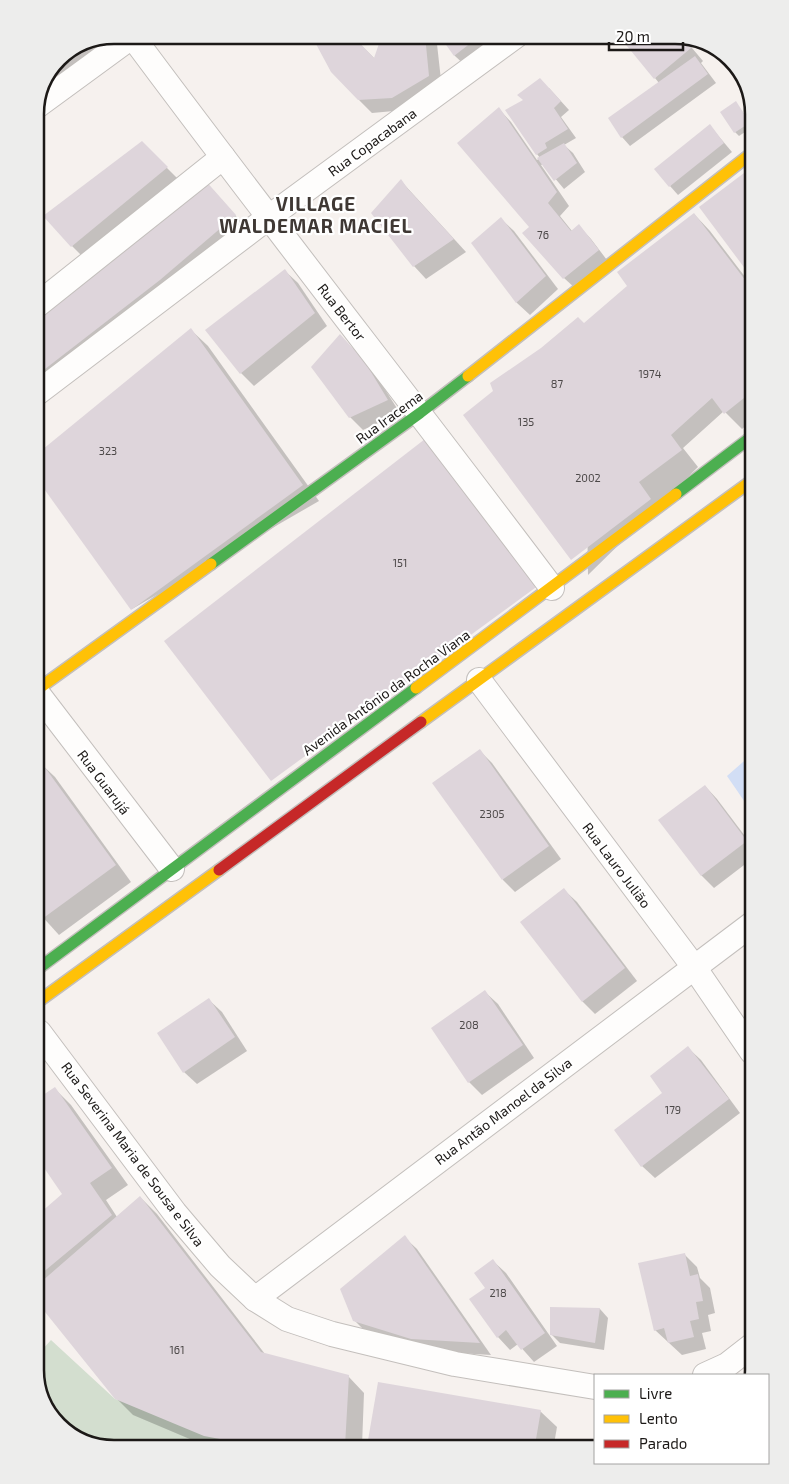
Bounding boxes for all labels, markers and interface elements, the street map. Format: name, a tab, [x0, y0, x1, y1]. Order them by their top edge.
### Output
scale bar	[609, 20, 683, 52]
text: 20 m	[616, 27, 650, 45]
street label: Rua Copacabana	[324, 104, 420, 180]
district label: VILLAGE WALDEMAR MACIEL	[219, 192, 413, 237]
house number: 76	[537, 228, 549, 241]
street label: Rua Bertor	[314, 280, 370, 344]
house number: 1974	[638, 367, 662, 380]
house number: 87	[551, 377, 564, 390]
street label: Rua Iracema	[352, 387, 426, 447]
house number: 135	[518, 415, 534, 428]
house number: 323	[99, 444, 117, 457]
house number: 2002	[575, 471, 601, 484]
house number: 151	[393, 556, 407, 569]
street label: Avenida Antônio da Rocha Viana	[299, 626, 473, 758]
street label: Rua Guarujá	[74, 746, 134, 818]
house number: 2305	[480, 807, 505, 820]
street label: Rua Lauro Julião	[579, 819, 655, 911]
house number: 208	[459, 1018, 479, 1031]
street label: Rua Antão Manoel da Silva	[431, 1054, 575, 1168]
street label: Rua Severina Maria de Sousa e Silva	[58, 1058, 208, 1250]
house number: 179	[665, 1103, 681, 1116]
house number: 218	[489, 1286, 507, 1299]
house number: 161	[169, 1343, 185, 1356]
legend	[594, 1374, 769, 1464]
text: Livre	[639, 1384, 672, 1402]
text: Lento	[639, 1409, 678, 1427]
text: Parado	[639, 1434, 687, 1452]

